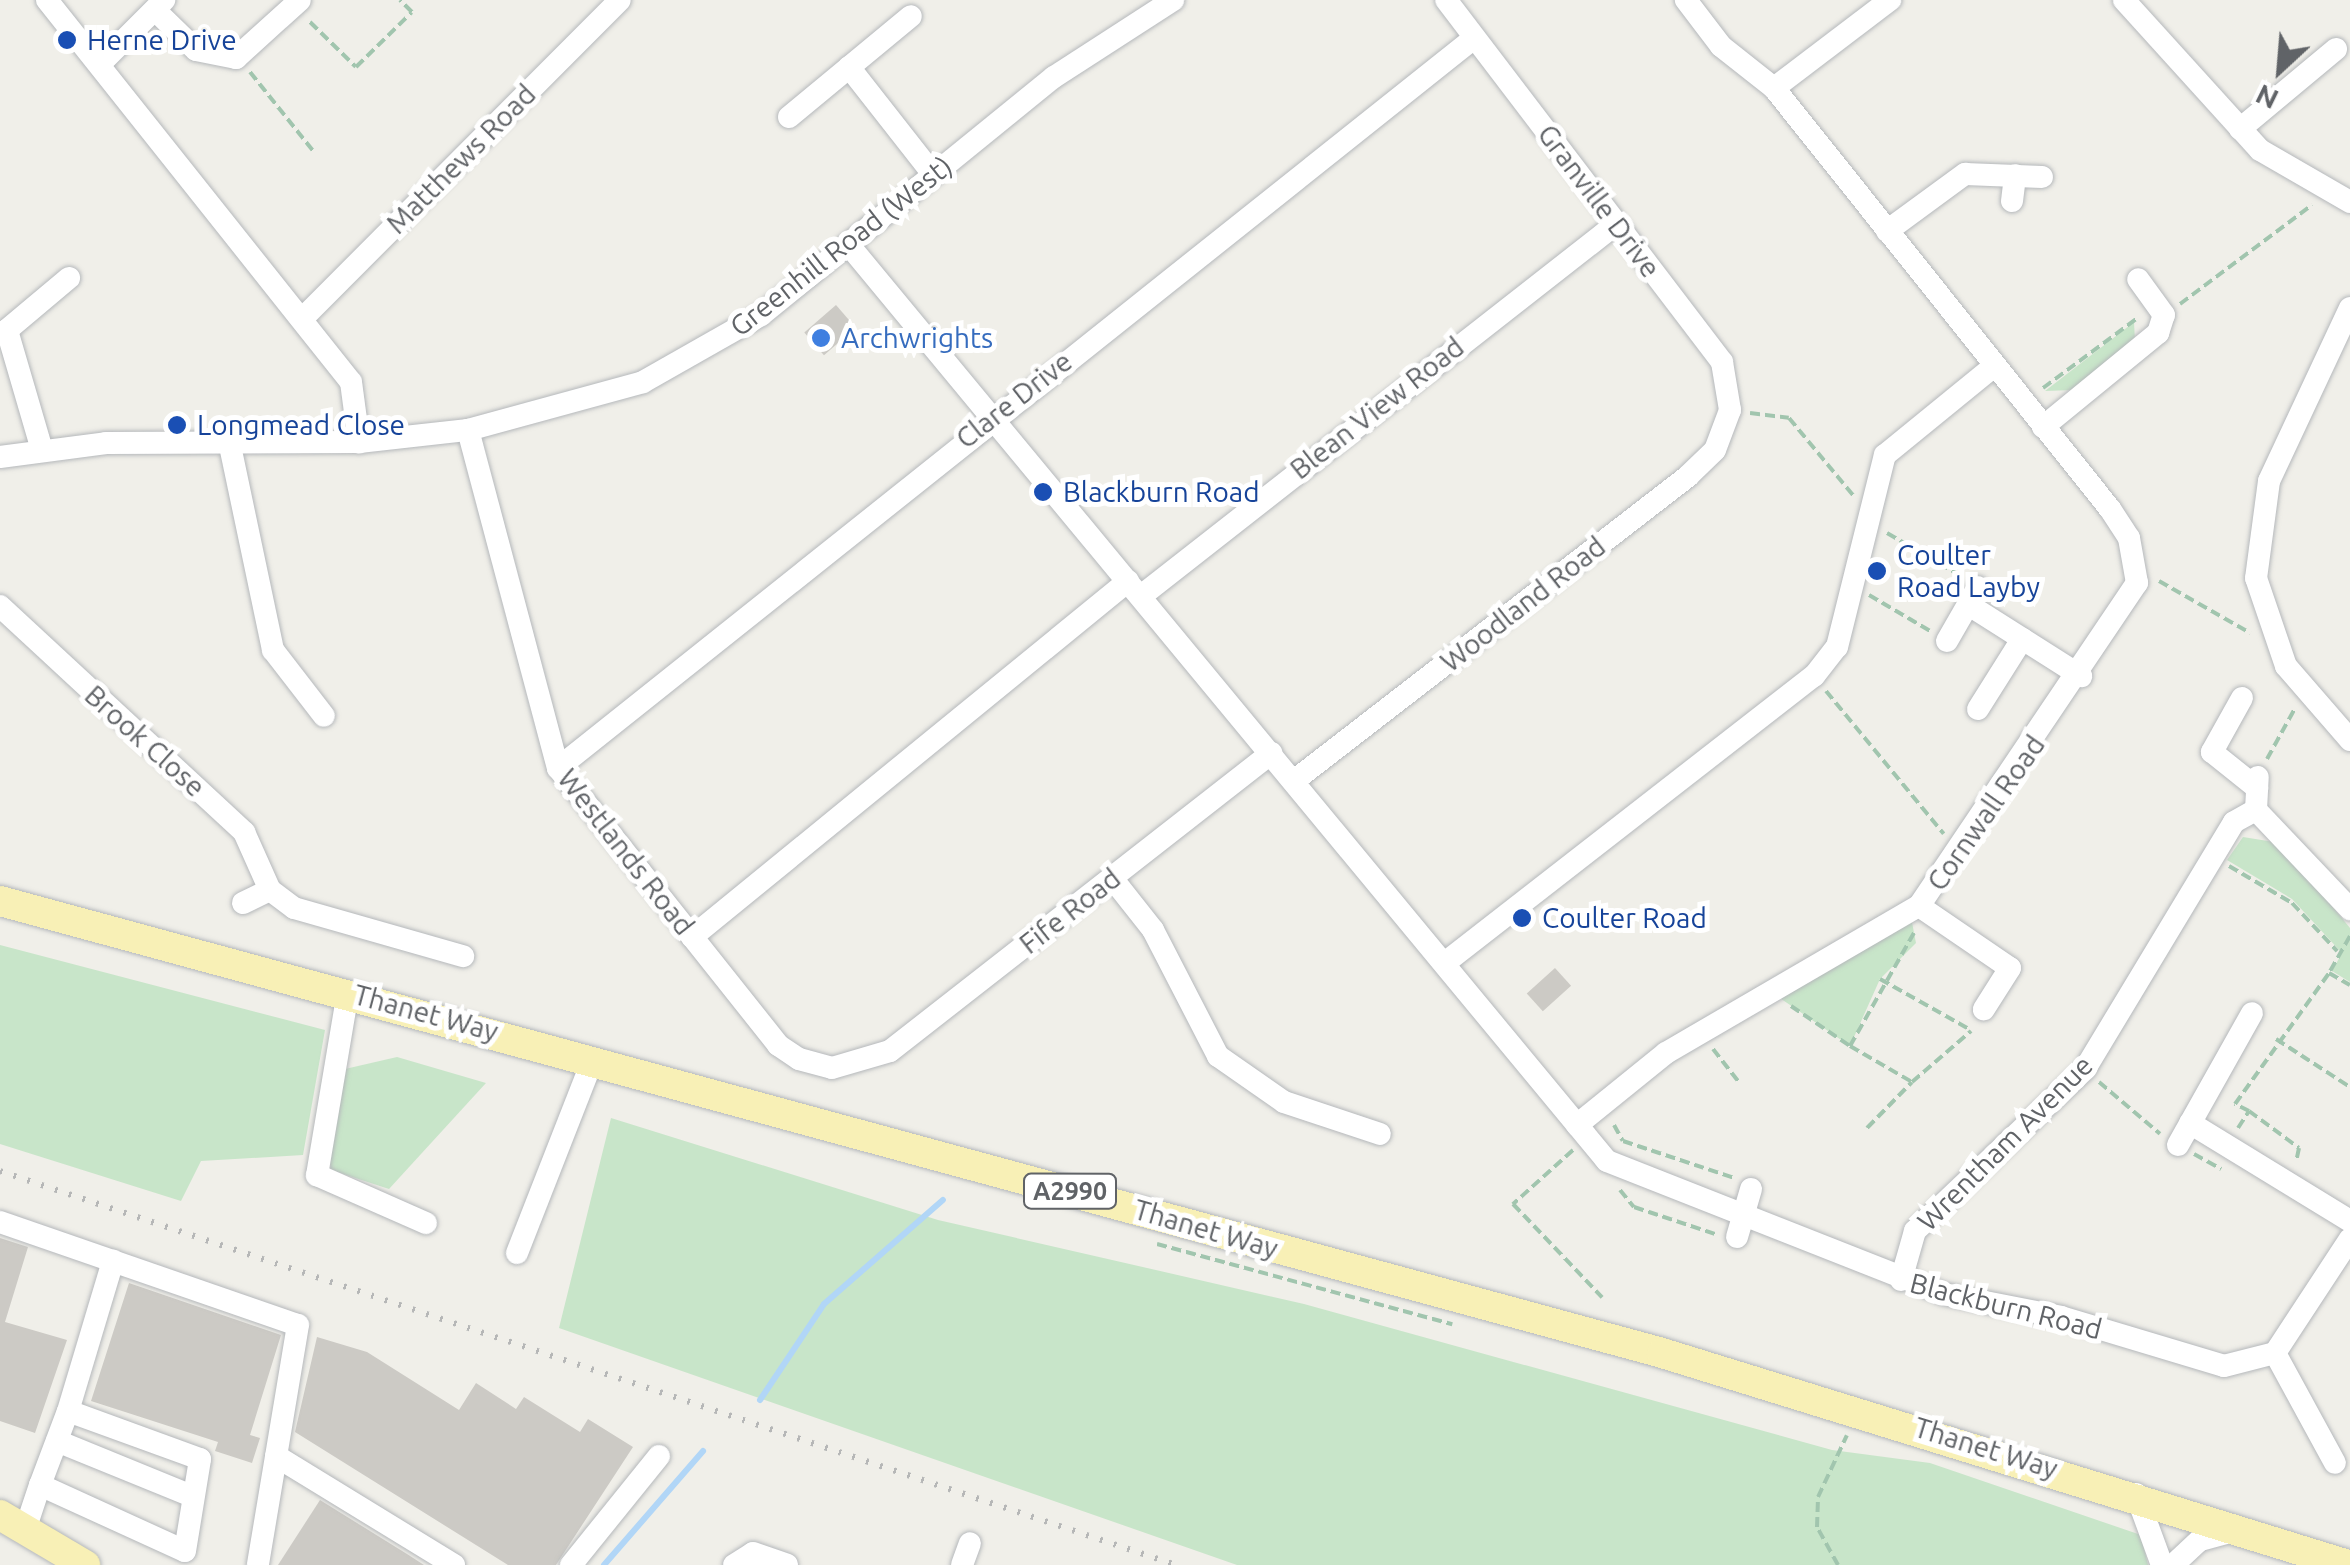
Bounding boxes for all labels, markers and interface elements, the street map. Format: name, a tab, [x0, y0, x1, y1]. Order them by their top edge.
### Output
north arrow	[2230, 20, 2330, 120]
place label: Herne Drive	[87, 23, 237, 57]
marker: Herne Drive	[56, 29, 78, 51]
street label: Matthews Road	[379, 77, 543, 241]
text: N	[2250, 79, 2283, 116]
street label: Granville Drive	[1531, 118, 1667, 284]
street label: Greenhill Road (West)	[723, 149, 959, 343]
place label: Archwrights	[841, 321, 993, 355]
marker: Archwrights	[810, 327, 832, 349]
street label: Blean View Road	[1284, 330, 1470, 486]
street label: Clare Drive	[949, 344, 1079, 456]
place label: Longmead Close	[197, 408, 405, 442]
marker: Longmead Close	[166, 414, 188, 436]
place label: Blackburn Road	[1063, 475, 1260, 509]
marker: Blackburn Road	[1032, 481, 1054, 503]
street label: Woodland Road	[1434, 529, 1612, 679]
place label: Coulter Road Layby	[1897, 538, 2040, 604]
marker: Coulter Road Layby	[1866, 560, 1888, 582]
street label: Brook Close	[78, 678, 212, 804]
street label: Cornwall Road	[1920, 729, 2052, 897]
street label: Westlands Road	[551, 762, 701, 942]
street label: Fife Road	[1013, 861, 1127, 961]
place label: Coulter Road	[1542, 901, 1707, 935]
marker: Coulter Road	[1511, 907, 1533, 929]
street label: Thanet Way	[350, 978, 502, 1048]
street label: Wrentham Avenue	[1910, 1048, 2100, 1238]
road number: A2990	[1022, 1171, 1118, 1211]
street label: Thanet Way	[1130, 1192, 1282, 1266]
street label: Blackburn Road	[1907, 1266, 2105, 1346]
street label: Thanet Way	[1910, 1410, 2062, 1486]

